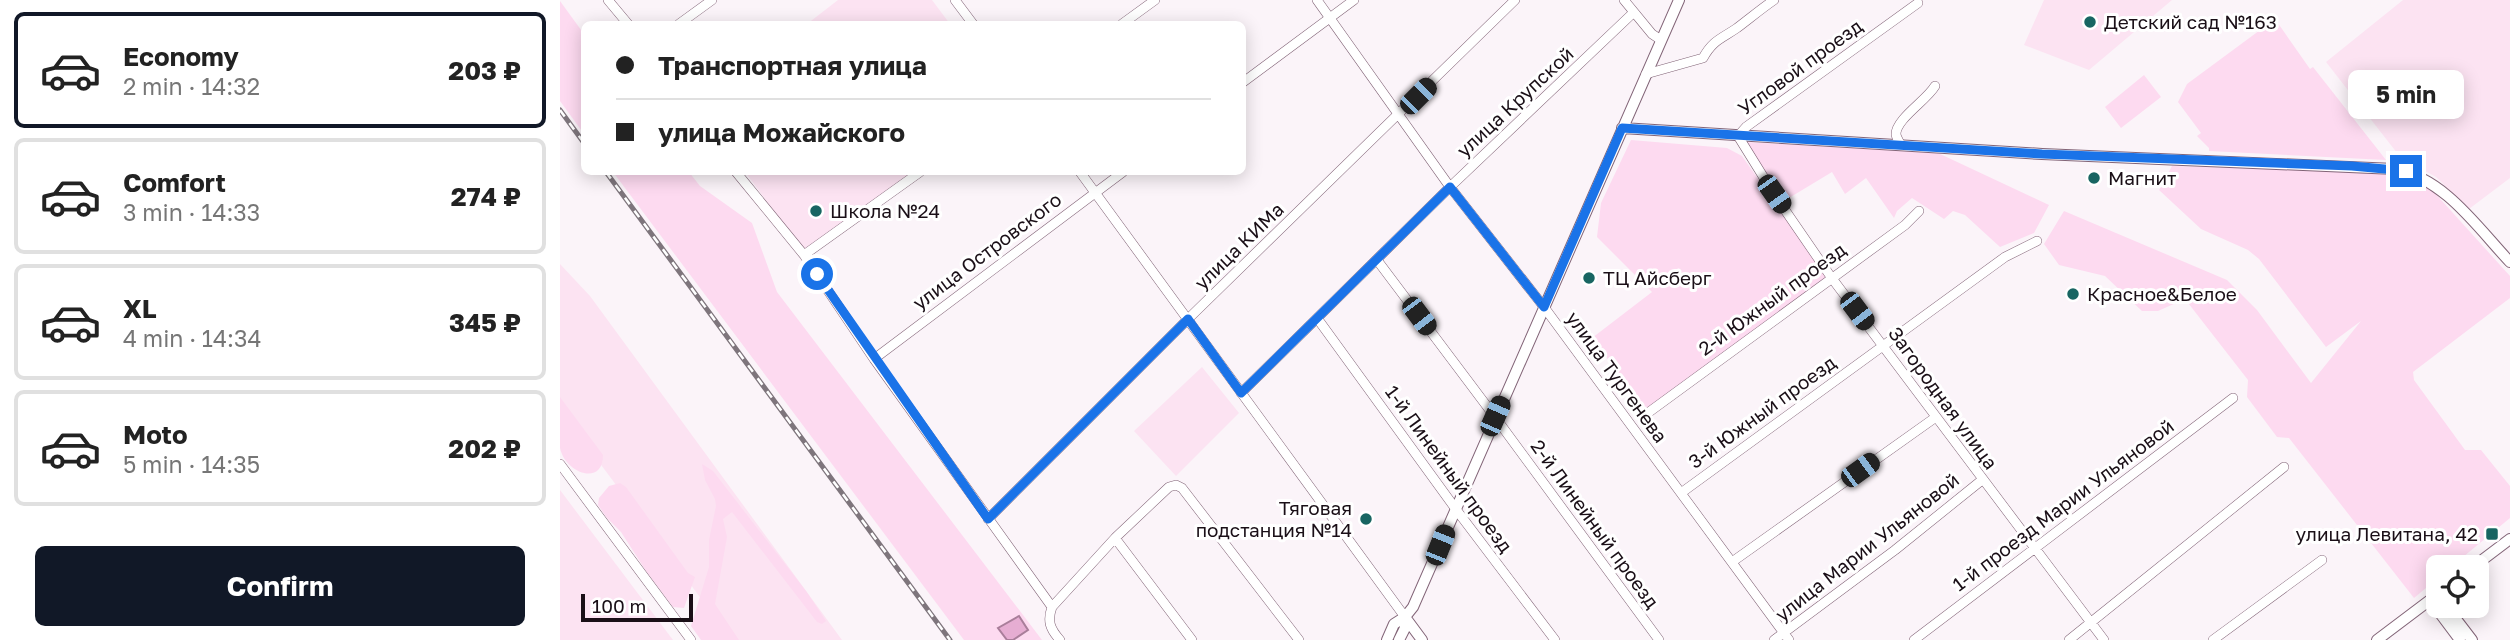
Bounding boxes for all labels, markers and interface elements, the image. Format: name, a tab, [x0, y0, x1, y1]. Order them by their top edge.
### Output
place label: Детский сад №163	[2104, 10, 2277, 33]
street label: Угловой проезд	[1733, 14, 1867, 119]
marker: Детский сад №163	[2082, 14, 2098, 30]
icon: car	[39, 39, 102, 102]
text: Economy	[123, 41, 239, 72]
street label: улица Крупской	[1452, 42, 1578, 162]
text: Транспортная улица	[658, 50, 927, 81]
text: 203 ₽	[448, 55, 521, 86]
callout: 5 min	[2348, 69, 2464, 118]
text: 2 min · 14:32	[123, 72, 260, 100]
car	[1396, 74, 1441, 118]
text: 5 min	[2376, 80, 2436, 108]
text: улица Можайского	[658, 117, 905, 148]
route end	[2390, 155, 2422, 187]
icon: car	[39, 165, 102, 228]
place label: Магнит	[2108, 166, 2176, 189]
text: Comfort	[123, 167, 226, 198]
marker: Магнит	[2086, 170, 2102, 186]
car	[1754, 171, 1795, 217]
text: 274 ₽	[451, 181, 521, 212]
street label: улица Островского	[908, 187, 1066, 314]
street label: улица КИМа	[1189, 197, 1288, 294]
text: 3 min · 14:33	[123, 198, 260, 226]
place label: Школа №24	[830, 199, 940, 222]
marker: Школа №24	[808, 203, 824, 219]
street label: 2-й Южный проезд	[1694, 237, 1850, 360]
route start	[801, 258, 833, 290]
place label: ТЦ Айсберг	[1603, 266, 1712, 289]
marker: ТЦ Айсберг	[1581, 270, 1597, 286]
place label: Красное&Белое	[2087, 282, 2237, 305]
marker: Красное&Белое	[2065, 286, 2081, 302]
car	[1836, 288, 1879, 334]
icon: car	[39, 291, 102, 354]
text: XL	[123, 293, 157, 324]
car	[1398, 293, 1441, 339]
text: 345 ₽	[449, 307, 521, 338]
street label: улица Тургенева	[1562, 307, 1673, 447]
street label: Загородная улица	[1884, 322, 2003, 474]
text: 4 min · 14:34	[123, 324, 261, 352]
street label: 3-й Южный проезд	[1684, 350, 1840, 473]
street label: 1-й Линейный проезд	[1381, 381, 1518, 557]
car	[1477, 393, 1514, 439]
street label: 1-й проезд Марии Ульяновой	[1948, 414, 2178, 595]
icon: car	[39, 417, 102, 480]
text: Moto	[123, 419, 188, 450]
text: 202 ₽	[448, 433, 521, 464]
street label: 2-й Линейный проезд	[1527, 435, 1665, 613]
car	[1837, 449, 1884, 491]
text: 5 min · 14:35	[123, 450, 260, 478]
street label: улица Марии Ульяновой	[1770, 468, 1963, 626]
place label: Тяговая подстанция №14	[1196, 496, 1352, 541]
marker: Тяговая подстанция №14	[1358, 511, 1374, 527]
car	[1423, 522, 1458, 568]
place label: улица Левитана, 42	[2296, 522, 2478, 545]
marker: улица Левитана, 42	[2484, 526, 2500, 542]
button: Confirm	[35, 546, 525, 626]
map controls	[2426, 555, 2489, 618]
button: locate	[2426, 555, 2489, 618]
scale bar	[581, 591, 693, 623]
text: 100 m	[592, 594, 646, 617]

